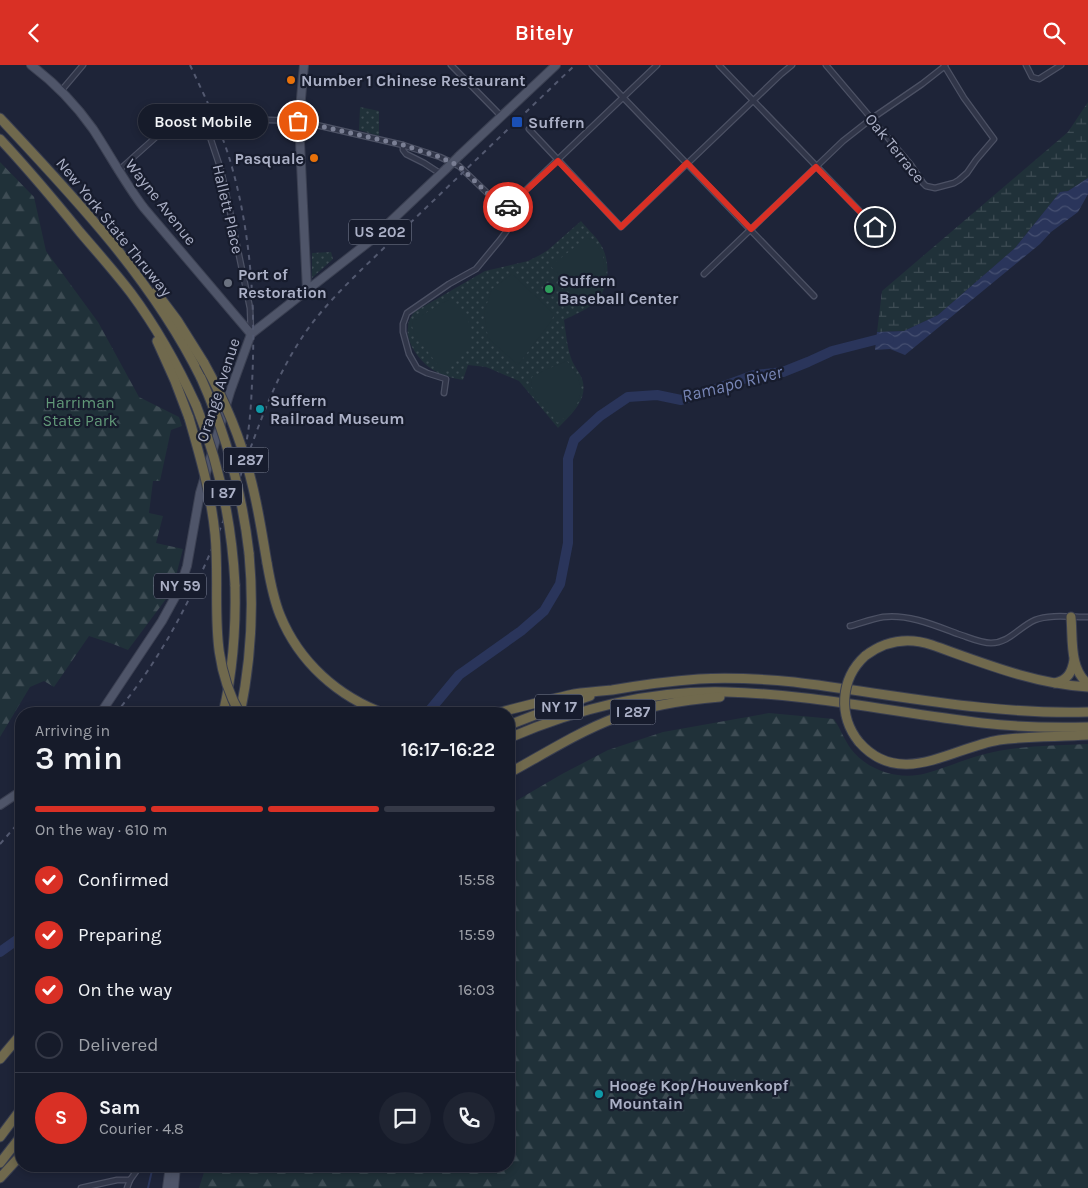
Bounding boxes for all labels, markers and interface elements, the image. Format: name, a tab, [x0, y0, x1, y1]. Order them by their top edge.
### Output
icon: back	[20, 19, 48, 47]
icon: search	[1040, 19, 1068, 47]
text: Bitely	[515, 20, 573, 46]
place label: Number 1 Chinese Restaurant	[301, 71, 526, 90]
marker: Number 1 Chinese Restaurant	[285, 74, 297, 86]
pin	[277, 100, 319, 142]
callout: Boost Mobile	[138, 103, 268, 139]
icon: bag	[284, 107, 312, 135]
street label: Oak Terrace	[861, 109, 929, 187]
text: Boost Mobile	[154, 112, 252, 131]
place label: Suffern	[528, 113, 585, 132]
marker: Suffern	[510, 115, 524, 129]
place label: Pasquale	[234, 149, 304, 168]
marker: Pasquale	[308, 152, 320, 164]
street label: New York State Thruway	[52, 154, 176, 301]
street label: Wayne Avenue	[121, 155, 201, 249]
street label: Hallett Place	[208, 162, 248, 256]
courier	[483, 182, 533, 232]
icon: car	[494, 193, 522, 221]
pin	[854, 206, 896, 248]
icon: home	[861, 213, 889, 241]
road number: US 202	[349, 219, 411, 245]
place label: Port of Restoration	[238, 265, 327, 302]
place label: Suffern Baseball Center	[559, 271, 679, 308]
marker: Port of Restoration	[222, 277, 234, 289]
marker: Suffern Baseball Center	[543, 283, 555, 295]
street label: Orange Avenue	[192, 336, 244, 444]
water label: Ramapo River	[679, 361, 785, 407]
place label: Suffern Railroad Museum	[270, 391, 405, 428]
park label: Harriman State Park	[43, 393, 118, 430]
marker: Suffern Railroad Museum	[254, 403, 266, 415]
road number: I 287	[224, 447, 268, 473]
road number: I 87	[204, 481, 242, 505]
road number: NY 59	[154, 573, 206, 599]
road number: NY 17	[535, 695, 583, 719]
road number: I 287	[610, 699, 656, 725]
text: Arriving in	[35, 721, 110, 740]
text: 16:17–16:22	[401, 739, 495, 761]
text: 3 min	[35, 740, 123, 777]
text: On the way · 610 m	[35, 820, 168, 839]
icon: check	[35, 866, 63, 894]
text: Confirmed	[78, 869, 169, 891]
text: 15:58	[458, 870, 495, 889]
icon: check	[35, 921, 63, 949]
text: Preparing	[78, 924, 161, 946]
text: 15:59	[459, 925, 495, 944]
icon: check	[35, 976, 63, 1004]
text: On the way	[78, 979, 172, 1001]
text: 16:03	[458, 980, 495, 999]
text: Delivered	[78, 1034, 158, 1056]
place label: Hooge Kop/Houvenkopf Mountain	[609, 1076, 788, 1113]
marker: Hooge Kop/Houvenkopf Mountain	[593, 1088, 605, 1100]
button: chat	[379, 1092, 431, 1144]
button: phone	[443, 1092, 495, 1144]
text: Sam	[99, 1097, 140, 1119]
text: S	[55, 1107, 67, 1129]
text: Courier · 4.8	[99, 1119, 184, 1138]

